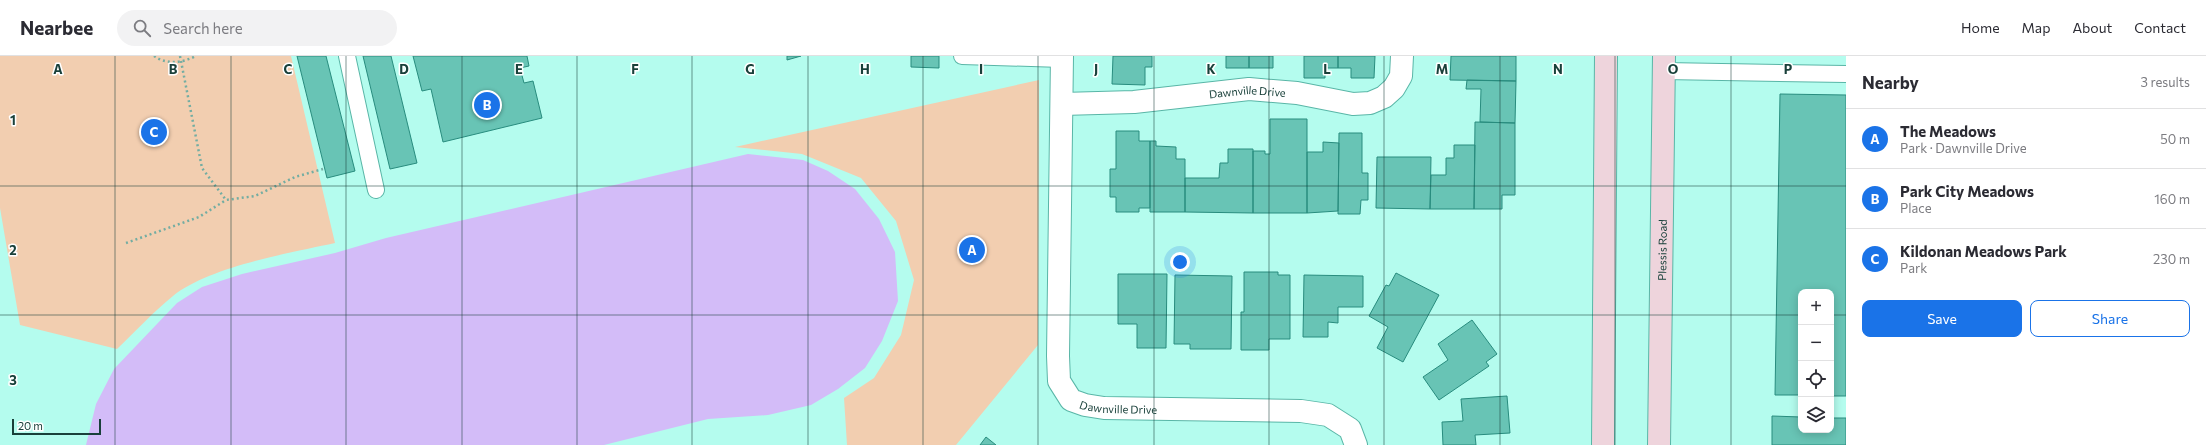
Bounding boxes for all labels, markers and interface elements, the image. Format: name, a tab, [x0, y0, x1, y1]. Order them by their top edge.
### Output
search box	[117, 10, 397, 46]
text: Nearbee	[20, 16, 93, 39]
icon: search	[131, 17, 153, 39]
text: Search here	[163, 19, 243, 37]
text: Home	[1961, 19, 2000, 36]
text: Map	[2022, 19, 2050, 36]
text: About	[2072, 19, 2112, 36]
text: Contact	[2134, 19, 2186, 36]
text: A	[53, 61, 63, 77]
text: B	[169, 61, 178, 77]
text: C	[284, 61, 293, 77]
text: D	[399, 61, 409, 77]
text: E	[515, 61, 523, 77]
text: F	[631, 61, 639, 77]
text: G	[745, 61, 755, 77]
text: H	[860, 61, 870, 77]
text: I	[979, 61, 983, 77]
text: J	[1094, 61, 1098, 77]
text: K	[1206, 61, 1216, 77]
text: L	[1323, 61, 1331, 77]
text: M	[1436, 61, 1448, 77]
text: N	[1553, 61, 1563, 77]
text: O	[1668, 61, 1679, 77]
text: P	[1784, 61, 1793, 77]
text: Nearby	[1862, 72, 1919, 93]
text: 3 results	[2141, 74, 2190, 90]
street label: Dawnville Drive	[1208, 82, 1287, 100]
pin: B	[474, 90, 500, 120]
text: 1	[10, 112, 16, 128]
pin: C	[141, 117, 167, 147]
text: The Meadows	[1900, 122, 1996, 140]
text: A	[1870, 131, 1880, 147]
text: 50 m	[2160, 131, 2190, 147]
text: Park · Dawnville Drive	[1900, 140, 2027, 156]
text: Park City Meadows	[1900, 182, 2034, 200]
text: B	[1871, 191, 1879, 207]
text: 160 m	[2154, 191, 2190, 207]
text: Place	[1900, 200, 1932, 216]
street label: Plessis Road	[1655, 219, 1668, 281]
pin: A	[959, 235, 985, 265]
text: 2	[9, 242, 17, 258]
text: Kildonan Meadows Park	[1900, 242, 2067, 260]
text: C	[1871, 251, 1879, 267]
text: 230 m	[2153, 251, 2190, 267]
your location	[1170, 252, 1190, 272]
text: Park	[1900, 260, 1927, 276]
map controls	[1798, 289, 1834, 433]
button: +	[1798, 289, 1834, 325]
button: Save	[1862, 300, 2022, 337]
button: Share	[2030, 300, 2190, 337]
button: −	[1798, 325, 1834, 361]
button: locate	[1798, 361, 1834, 397]
text: 3	[9, 372, 17, 388]
street label: Dawnville Drive	[1078, 397, 1157, 415]
button: layers	[1798, 397, 1834, 433]
scale bar	[12, 417, 101, 436]
text: 20 m	[18, 419, 43, 432]

